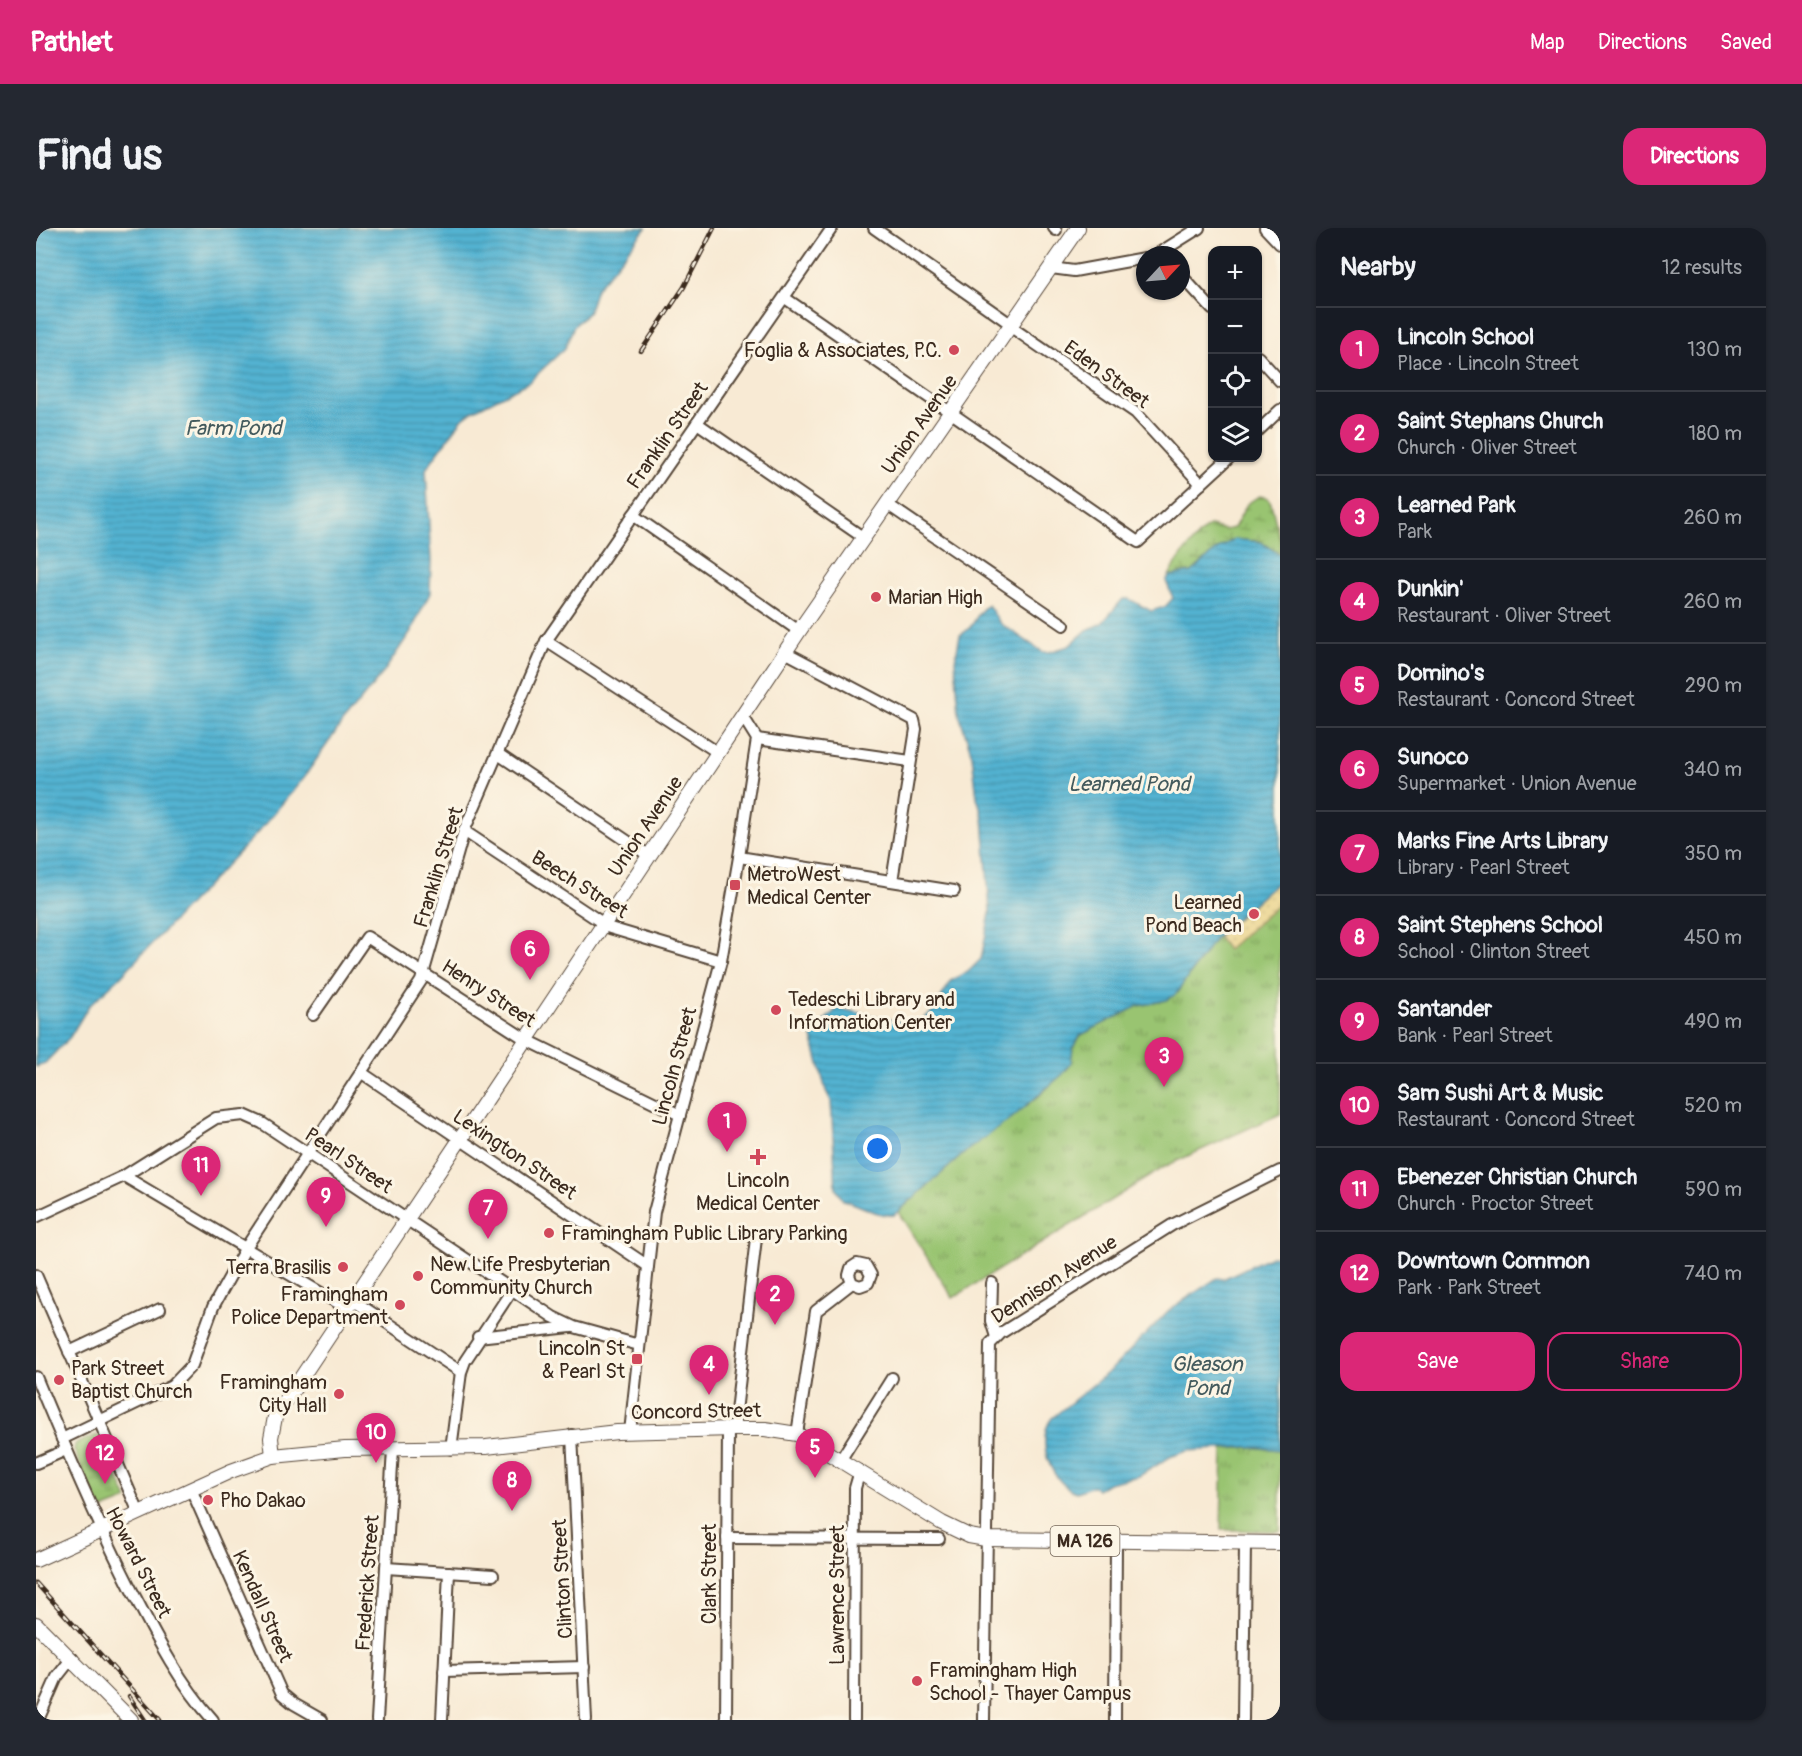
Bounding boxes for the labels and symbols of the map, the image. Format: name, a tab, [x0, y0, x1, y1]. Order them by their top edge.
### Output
north arrow	[1136, 246, 1190, 300]
street label: Eden Street	[1059, 335, 1155, 414]
place label: Foglia & Associates, P.C.	[744, 338, 942, 363]
marker: Foglia & Associates, P.C.	[947, 343, 961, 357]
street label: Union Avenue	[876, 370, 963, 479]
street label: Franklin Street	[621, 376, 714, 494]
water label: Farm Pond	[185, 415, 284, 442]
place label: Marian High	[888, 585, 983, 610]
marker: Marian High	[869, 590, 883, 604]
street label: Union Avenue	[603, 771, 688, 881]
water label: Learned Pond	[1068, 771, 1192, 798]
street label: Franklin Street	[408, 803, 469, 931]
street label: Beech Street	[527, 845, 633, 924]
place label: MetroWest Medical Center	[747, 862, 871, 910]
marker: MetroWest Medical Center	[728, 878, 742, 892]
place label: Learned Pond Beach	[1145, 890, 1242, 938]
marker: Learned Pond Beach	[1247, 907, 1261, 921]
pin: 6	[510, 930, 550, 980]
street label: Henry Street	[437, 954, 541, 1034]
place label: Tedeschi Library and Information Center	[788, 987, 955, 1035]
street label: Lincoln Street	[647, 1003, 703, 1128]
marker: Tedeschi Library and Information Center	[769, 1003, 783, 1017]
pin: 3	[1144, 1038, 1184, 1087]
pin: 1	[708, 1102, 746, 1152]
street label: Lexington Street	[448, 1104, 582, 1206]
street label: Pearl Street	[300, 1122, 398, 1199]
your location	[863, 1134, 892, 1163]
pin: 11	[182, 1146, 220, 1196]
marker: Lincoln Medical Center	[749, 1148, 767, 1166]
place label: Lincoln Medical Center	[696, 1168, 820, 1216]
pin: 9	[306, 1178, 346, 1227]
pin: 7	[468, 1190, 508, 1239]
place label: Framingham Public Library Parking	[561, 1221, 848, 1246]
marker: Framingham Public Library Parking	[542, 1226, 556, 1240]
street label: Dennison Avenue	[987, 1229, 1122, 1329]
place label: New Life Presbyterian Community Church	[430, 1252, 610, 1300]
place label: Terra Brasilis	[226, 1255, 331, 1280]
marker: Terra Brasilis	[336, 1260, 350, 1274]
marker: New Life Presbyterian Community Church	[411, 1269, 425, 1283]
pin: 2	[756, 1276, 794, 1325]
place label: Framingham Police Department	[231, 1282, 389, 1330]
marker: Framingham Police Department	[393, 1298, 407, 1312]
place label: Lincoln St & Pearl St	[538, 1336, 626, 1384]
pin: 4	[690, 1346, 728, 1395]
water label: Gleason Pond	[1171, 1351, 1244, 1402]
marker: Lincoln St & Pearl St	[630, 1352, 644, 1366]
place label: Park Street Baptist Church	[71, 1356, 192, 1404]
place label: Framingham City Hall	[219, 1370, 327, 1418]
marker: Park Street Baptist Church	[52, 1373, 66, 1387]
marker: Framingham City Hall	[332, 1387, 346, 1401]
street label: Concord Street	[631, 1398, 762, 1425]
pin: 10	[356, 1414, 396, 1463]
pin: 5	[796, 1428, 834, 1478]
pin: 12	[86, 1434, 124, 1484]
pin: 8	[492, 1462, 532, 1511]
place label: Pho Dakao	[220, 1488, 306, 1513]
marker: Pho Dakao	[201, 1493, 215, 1507]
street label: Howard Street	[100, 1503, 178, 1623]
street label: Frederick Street	[350, 1513, 385, 1652]
street label: Clinton Street	[547, 1517, 578, 1640]
street label: Clark Street	[697, 1523, 722, 1624]
street label: Lawrence Street	[825, 1524, 850, 1665]
road number: MA 126	[1050, 1526, 1120, 1556]
street label: Kendall Street	[227, 1546, 299, 1667]
place label: Framingham High School - Thayer Campus	[929, 1658, 1131, 1706]
marker: Framingham High School - Thayer Campus	[910, 1674, 924, 1688]

